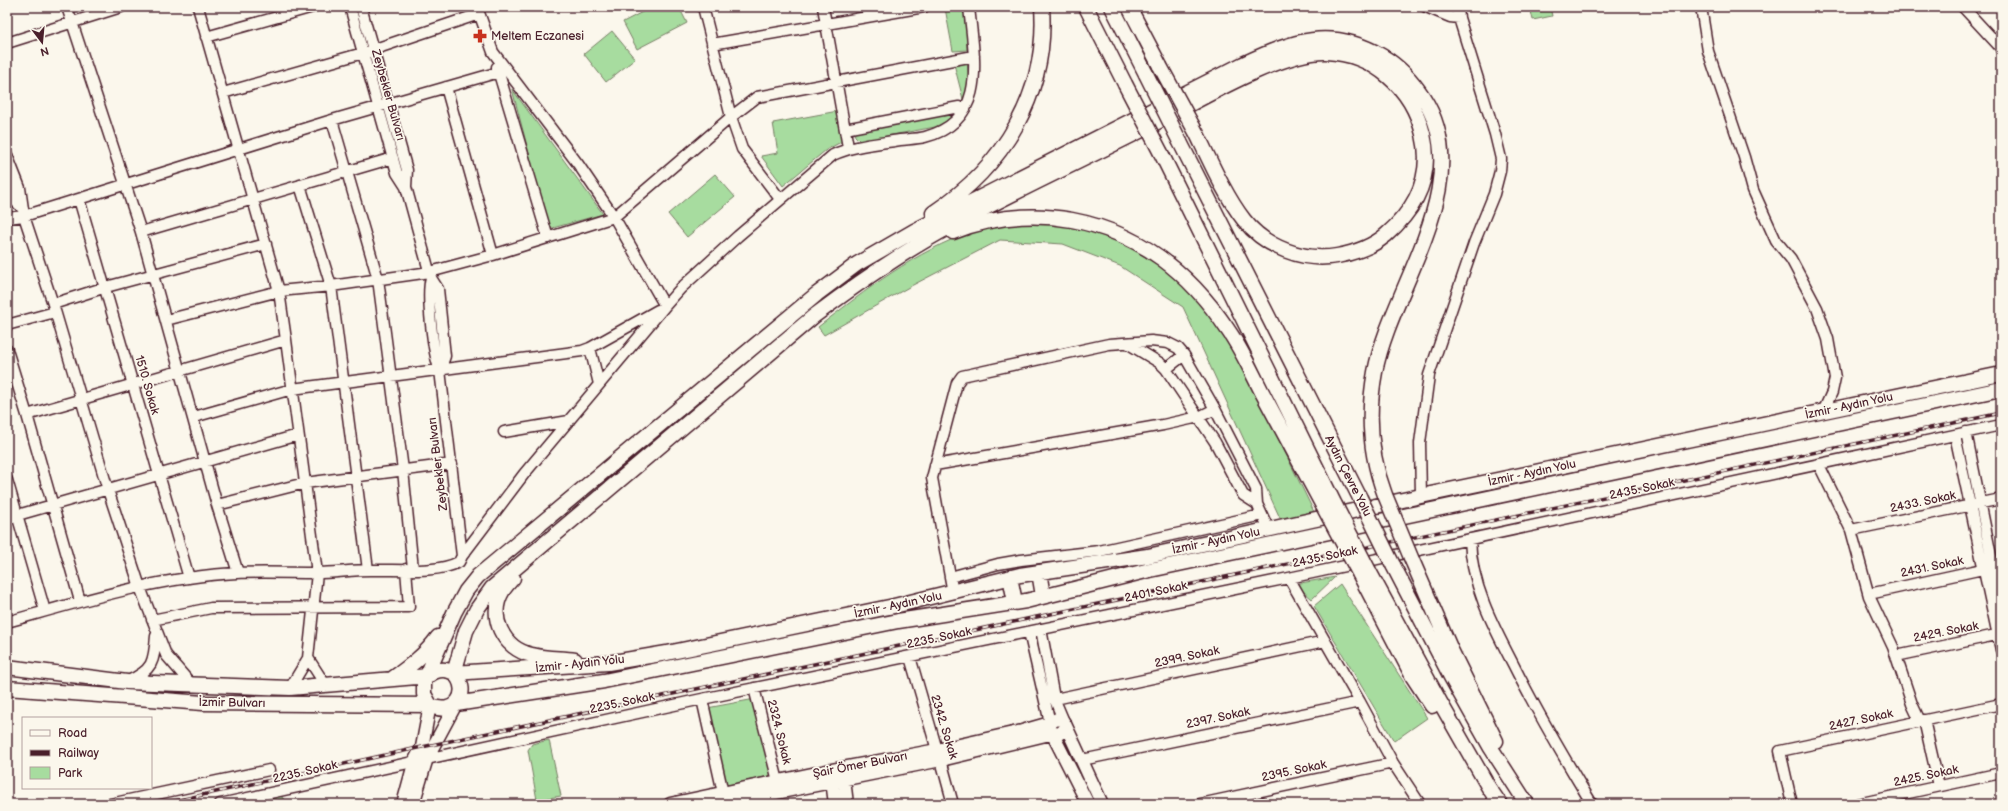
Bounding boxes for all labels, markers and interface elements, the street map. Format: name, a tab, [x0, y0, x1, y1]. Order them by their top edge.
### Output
north arrow	[22, 22, 62, 62]
pharmacy icon: Meltem Eczanesi	[472, 28, 488, 44]
place label: Meltem Eczanesi	[491, 29, 584, 44]
text: N	[39, 44, 50, 59]
street label: Zeybekler Bulvarı	[368, 47, 408, 142]
street label: 1510. Sokak	[131, 354, 163, 416]
street label: İzmir - Aydın Yolu	[1803, 388, 1894, 423]
street label: Zeybekler Bulvarı	[425, 416, 451, 513]
street label: Aydın Çevre Yolu	[1321, 433, 1375, 519]
street label: İzmir - Aydın Yolu	[1486, 455, 1577, 490]
street label: 2435. Sokak	[1608, 475, 1676, 503]
street label: 2433. Sokak	[1889, 488, 1957, 516]
street label: İzmir - Aydın Yolu	[1170, 523, 1261, 558]
street label: 2435. Sokak	[1291, 543, 1359, 571]
street label: 2431. Sokak	[1899, 553, 1965, 581]
street label: 2401. Sokak	[1123, 578, 1189, 606]
street label: İzmir - Aydın Yolu	[852, 587, 943, 622]
street label: 2429. Sokak	[1912, 618, 1980, 646]
street label: 2235. Sokak	[905, 624, 973, 652]
street label: 2399. Sokak	[1153, 643, 1221, 671]
street label: İzmir - Aydın Yolu	[535, 651, 625, 676]
street label: 2235. Sokak	[588, 689, 656, 717]
street label: 2342. Sokak	[927, 693, 961, 761]
street label: İzmir Bulvarı	[199, 694, 266, 711]
street label: 2324. Sokak	[764, 698, 794, 766]
street label: 2397. Sokak	[1185, 704, 1251, 732]
street label: 2427. Sokak	[1828, 706, 1894, 734]
legend	[22, 717, 152, 789]
text: Road	[58, 726, 87, 741]
text: Railway	[58, 746, 100, 761]
street label: Şair Ömer Bulvarı	[811, 747, 909, 782]
street label: 2235. Sokak	[271, 757, 339, 787]
street label: 2395. Sokak	[1260, 757, 1328, 785]
street label: 2425. Sokak	[1892, 762, 1960, 790]
text: Park	[58, 766, 82, 781]

